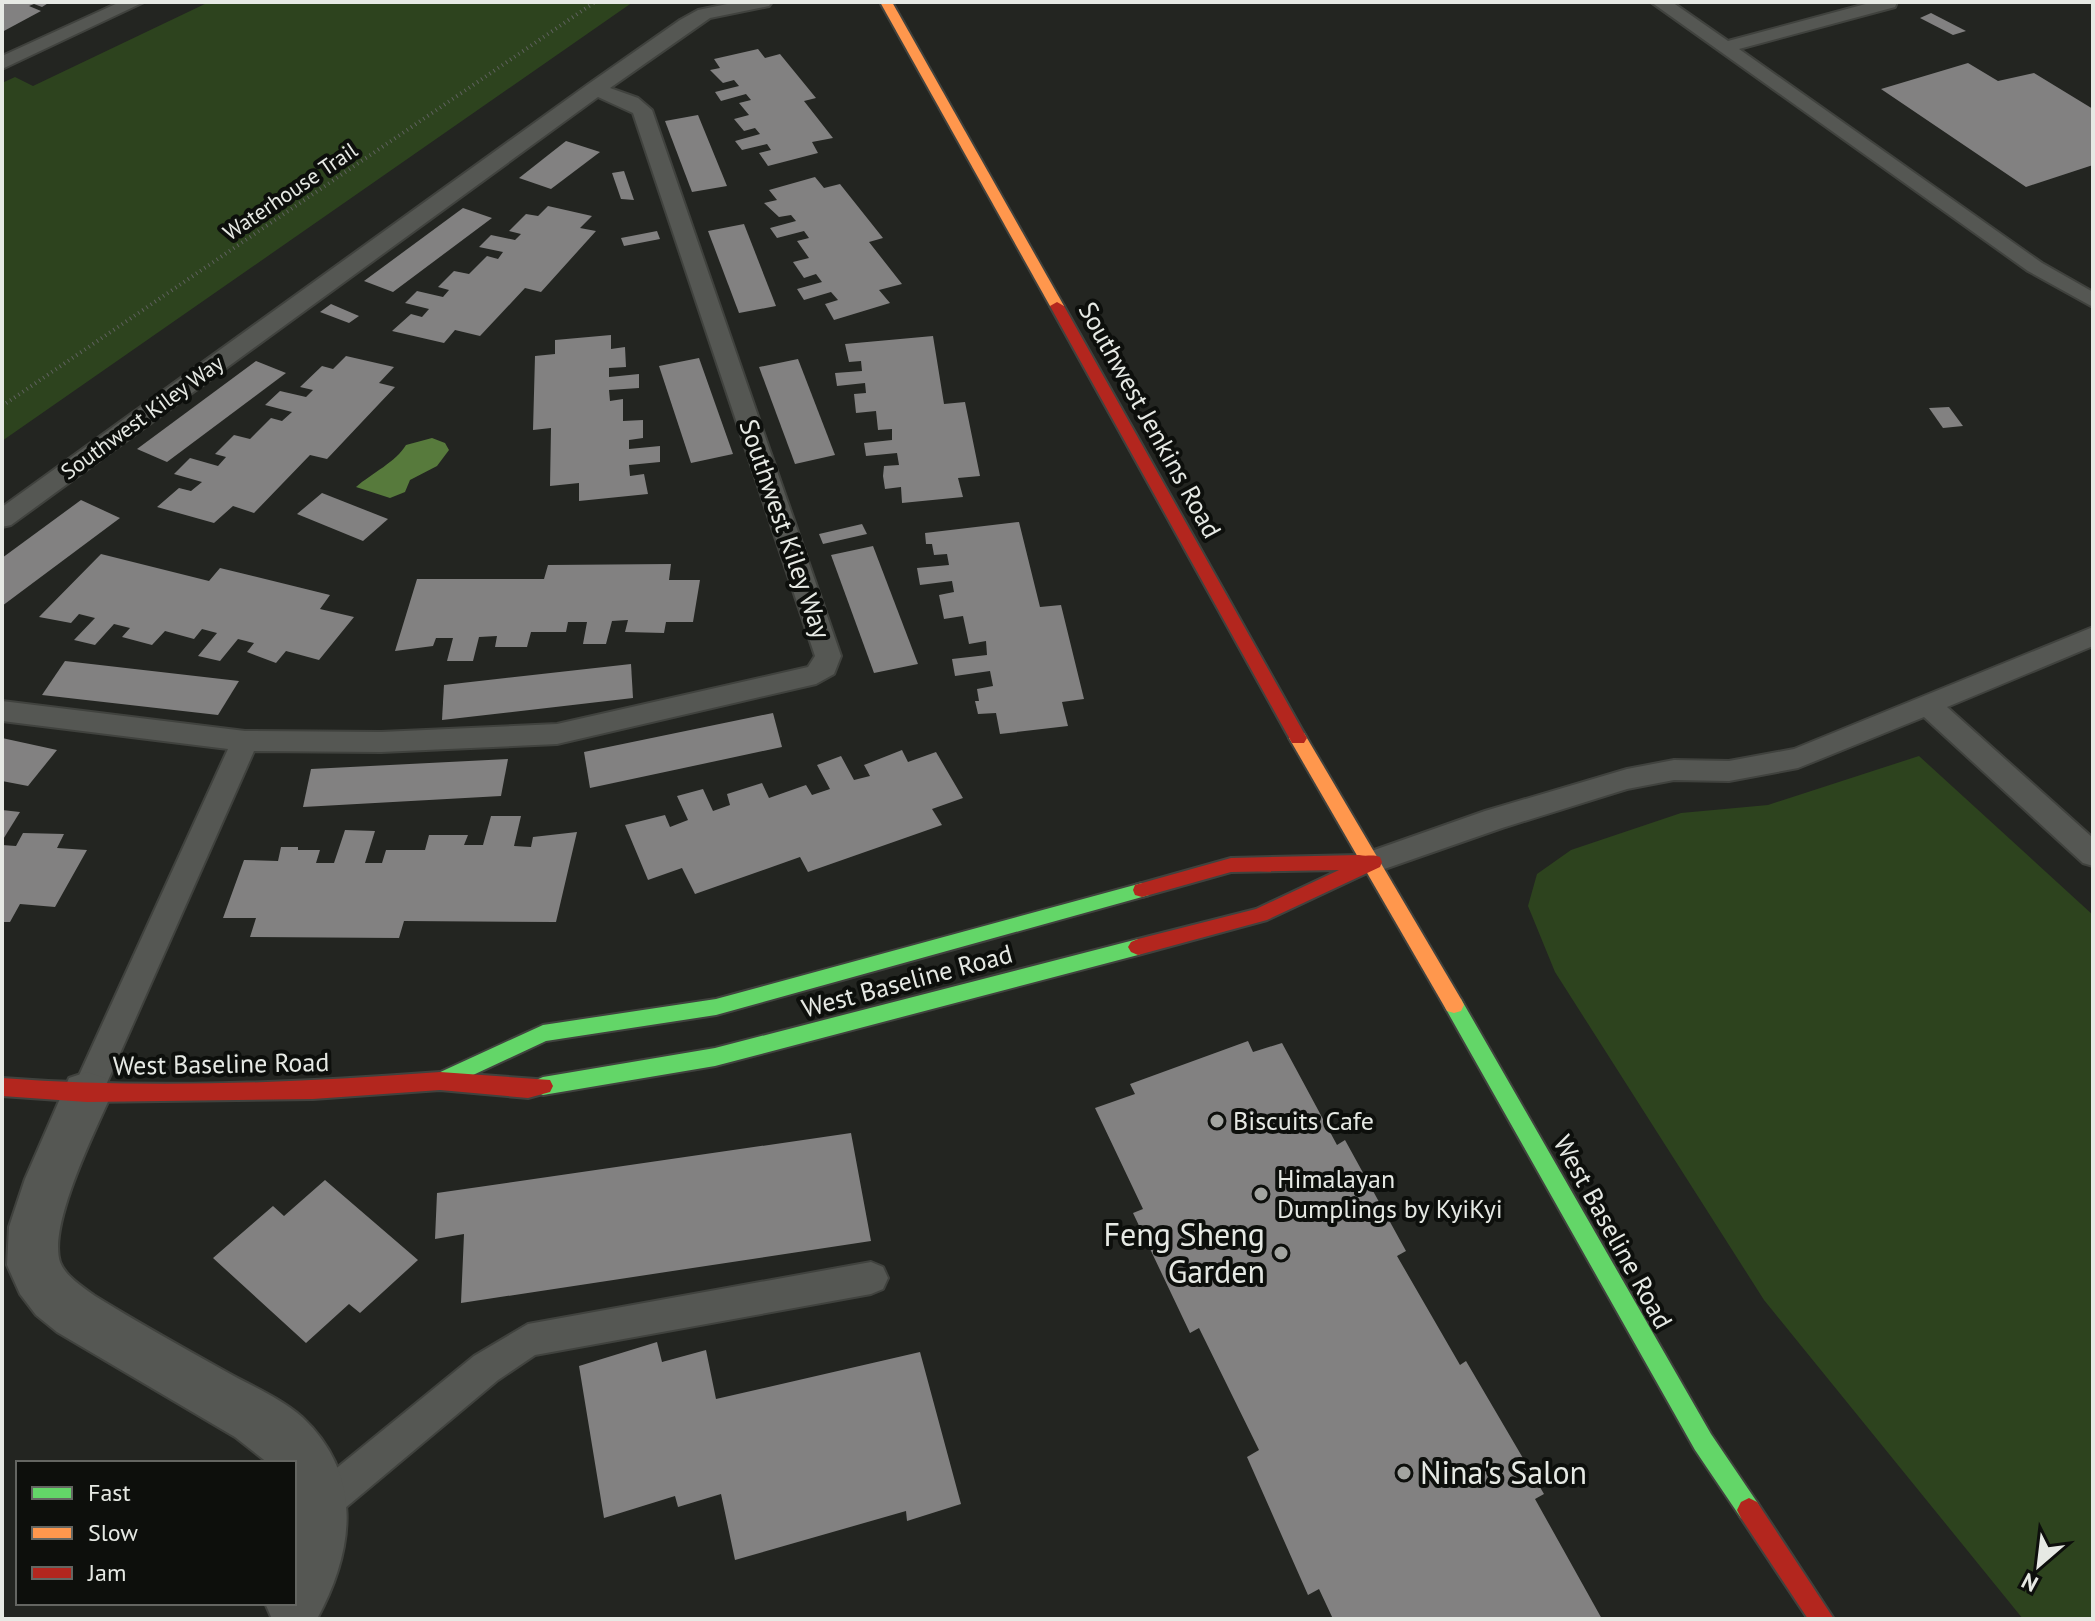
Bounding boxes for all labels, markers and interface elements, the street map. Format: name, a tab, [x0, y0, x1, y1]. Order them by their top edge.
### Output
street label: Waterhouse Trail	[217, 135, 363, 246]
street label: Southwest Jenkins Road	[1072, 296, 1229, 544]
street label: Southwest Kiley Way	[55, 348, 229, 485]
street label: Southwest Kiley Way	[732, 415, 838, 643]
street label: West Baseline Road	[798, 937, 1016, 1024]
street label: West Baseline Road	[112, 1045, 330, 1082]
place label: Biscuits Cafe	[1233, 1104, 1374, 1137]
marker: Biscuits Cafe	[1208, 1112, 1226, 1130]
street label: West Baseline Road	[1547, 1129, 1680, 1334]
place label: Himalayan Dumplings by KyiKyi	[1277, 1162, 1503, 1225]
marker: Himalayan Dumplings by KyiKyi	[1252, 1185, 1270, 1203]
place label: Feng Sheng Garden	[1104, 1213, 1265, 1292]
marker: Feng Sheng Garden	[1272, 1244, 1290, 1262]
place label: Nina's Salon	[1420, 1451, 1587, 1493]
legend	[16, 1461, 296, 1605]
marker: Nina's Salon	[1395, 1464, 1413, 1482]
text: Fast	[88, 1477, 131, 1508]
text: Slow	[88, 1517, 138, 1548]
north arrow	[1999, 1525, 2079, 1605]
text: Jam	[87, 1557, 126, 1588]
text: N	[2017, 1567, 2043, 1598]

